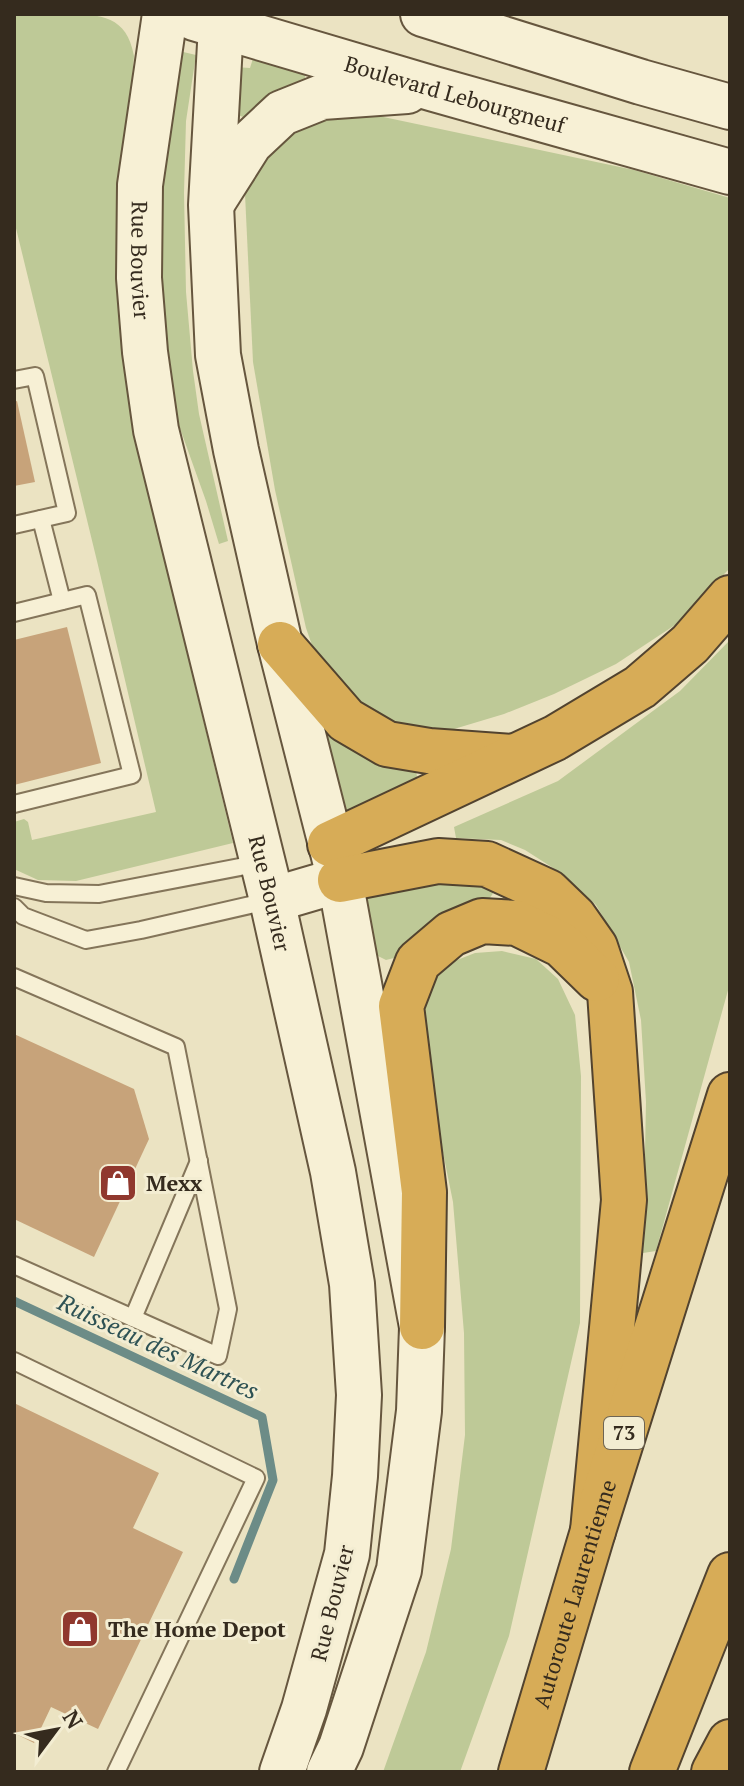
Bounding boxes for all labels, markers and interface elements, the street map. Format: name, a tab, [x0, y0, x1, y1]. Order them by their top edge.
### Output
street label: Boulevard Lebourgneuf	[341, 48, 570, 140]
street label: Rue Bouvier	[125, 201, 157, 321]
street label: Rue Bouvier	[243, 832, 298, 955]
shop icon: Mexx	[97, 1162, 139, 1204]
place label: Mexx	[146, 1168, 203, 1197]
water label: Ruisseau des Martres	[52, 1285, 264, 1407]
road number: 73	[604, 1417, 644, 1449]
street label: Autoroute Laurentienne	[526, 1476, 622, 1712]
street label: Rue Bouvier	[303, 1541, 360, 1664]
shop icon: The Home Depot	[59, 1608, 101, 1650]
place label: The Home Depot	[108, 1614, 286, 1643]
north arrow	[16, 1690, 96, 1770]
text: N	[57, 1704, 90, 1734]

